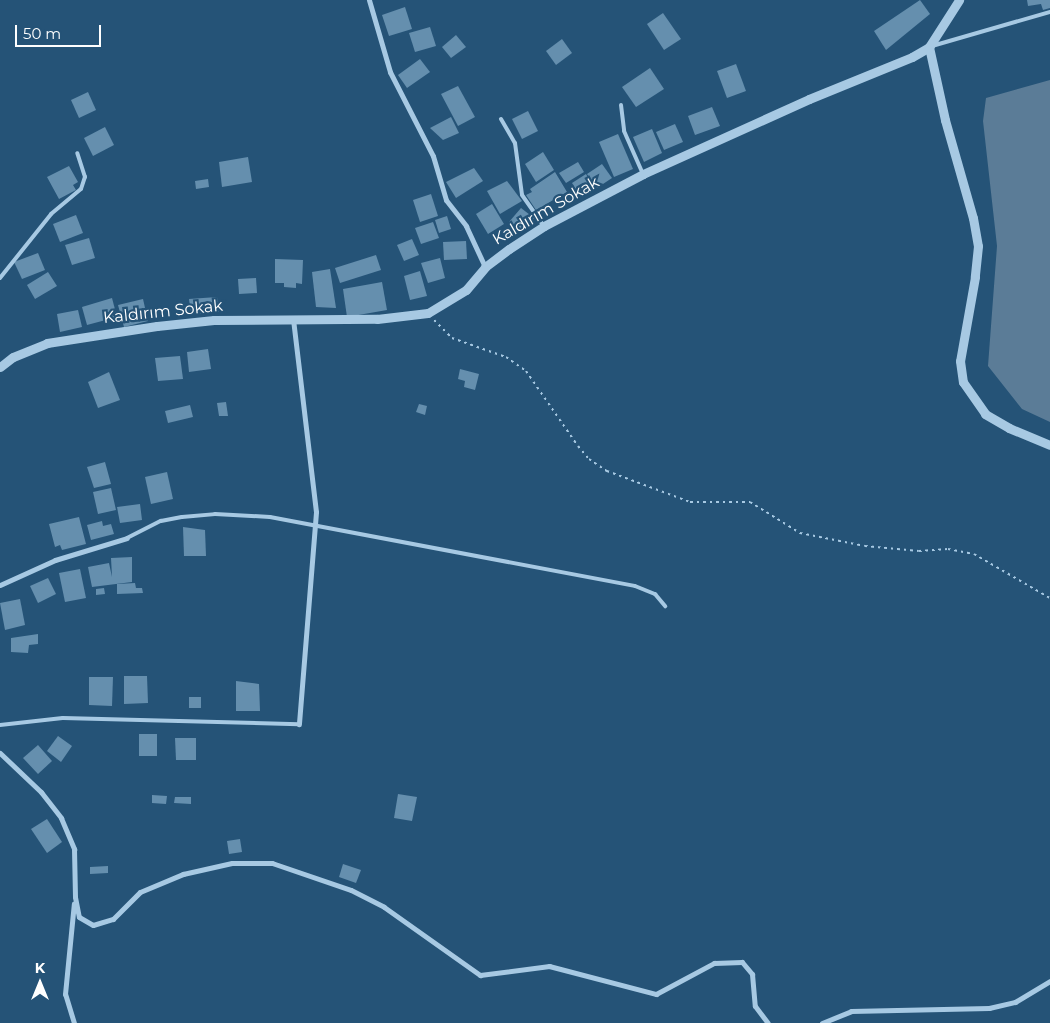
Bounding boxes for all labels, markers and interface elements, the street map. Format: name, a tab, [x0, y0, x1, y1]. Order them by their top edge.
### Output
scale bar	[18, 15, 104, 47]
text: 50 m	[23, 24, 61, 43]
street label: Kaldırım Sokak	[489, 173, 603, 249]
street label: Kaldırım Sokak	[102, 296, 224, 328]
north arrow	[15, 958, 65, 1008]
text: K	[35, 959, 45, 977]

